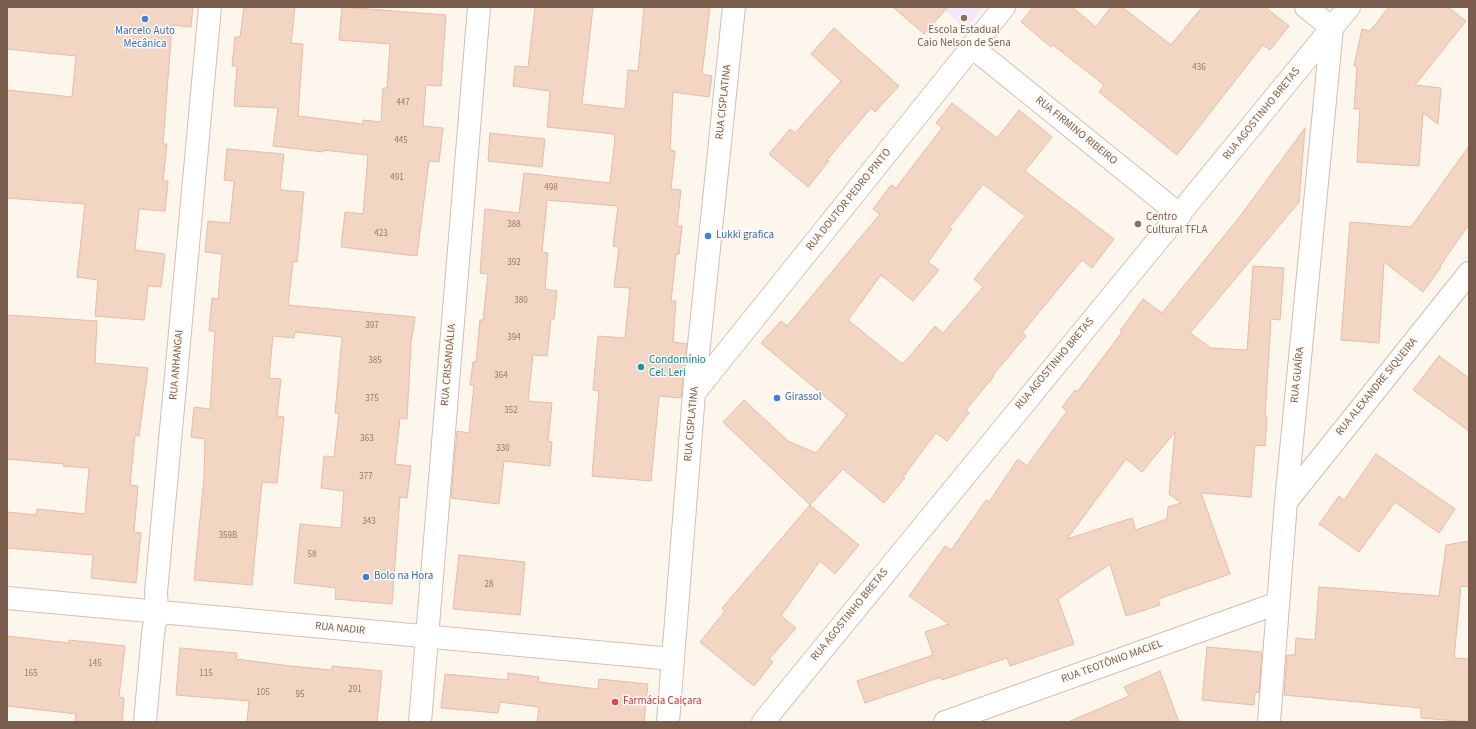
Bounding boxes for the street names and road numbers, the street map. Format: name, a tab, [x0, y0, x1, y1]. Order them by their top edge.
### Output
street label: RUA CISPLATINA	[714, 64, 734, 140]
street label: RUA AGOSTINHO BRETAS	[1221, 65, 1303, 163]
street label: RUA FIRMINO RIBEIRO	[1032, 94, 1120, 168]
street label: RUA DOUTOR PEDRO PINTO	[804, 146, 894, 254]
street label: RUA AGOSTINHO BRETAS	[1013, 316, 1097, 412]
street label: RUA CRISANDÁLIA	[439, 323, 459, 407]
street label: RUA ANHANGAI	[167, 329, 187, 401]
street label: RUA ALEXANDRE SIQUEIRA	[1333, 335, 1421, 439]
street label: RUA GUAÍRA	[1289, 346, 1307, 404]
street label: RUA CISPLATINA	[682, 386, 702, 462]
street label: RUA AGOSTINHO BRETAS	[809, 566, 891, 664]
street label: RUA NADIR	[314, 620, 366, 638]
street label: RUA TEOTÔNIO MACIEL	[1060, 638, 1164, 686]

